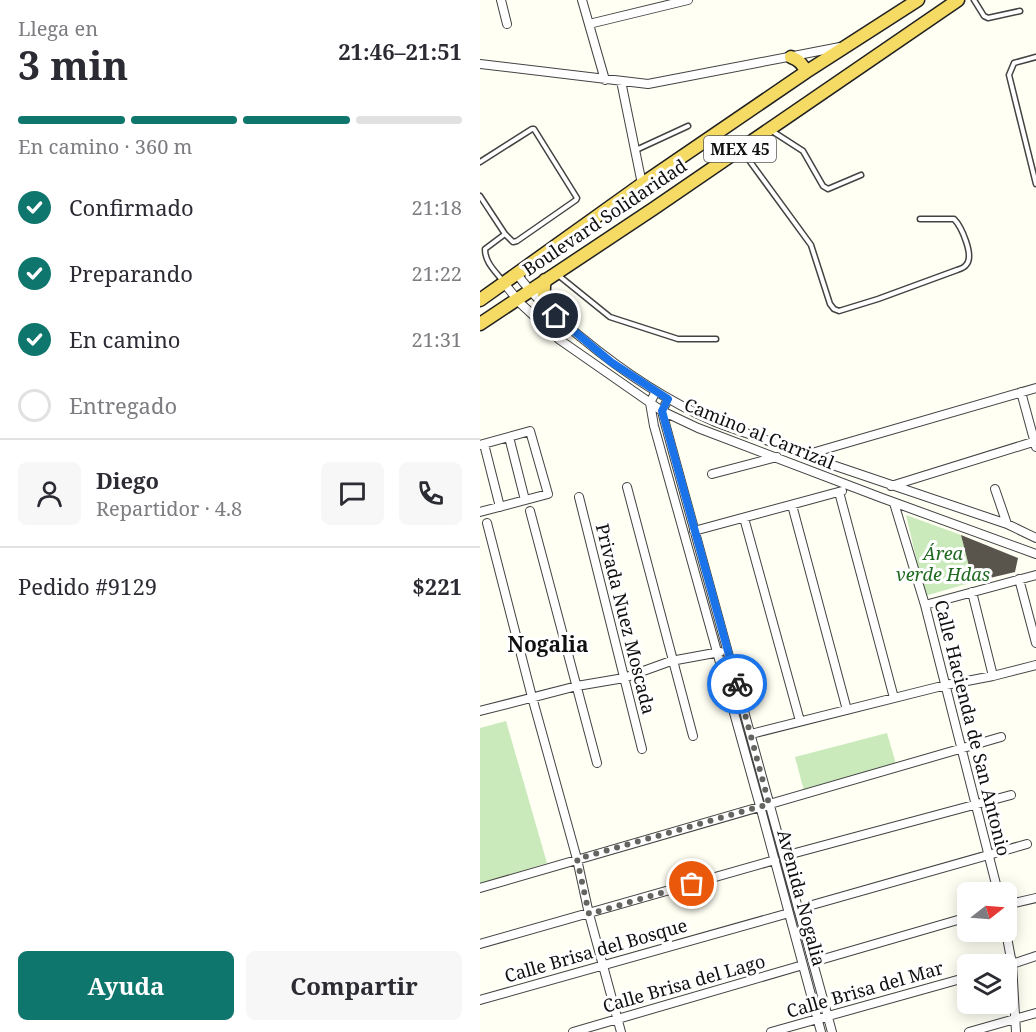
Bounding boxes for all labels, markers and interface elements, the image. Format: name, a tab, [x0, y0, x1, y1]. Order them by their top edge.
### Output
text: Llega en	[18, 15, 98, 42]
text: 21:46–21:51	[338, 36, 462, 66]
text: 3 min	[18, 38, 128, 91]
text: En camino · 360 m	[18, 133, 192, 160]
road number: MEX 45	[704, 136, 776, 162]
street label: Boulevard Solidaridad	[518, 153, 691, 281]
icon: check	[18, 191, 51, 224]
text: Confirmado	[69, 192, 194, 222]
text: 21:18	[412, 194, 462, 221]
icon: check	[18, 257, 51, 290]
text: Preparando	[69, 258, 193, 288]
text: 21:22	[412, 260, 462, 287]
pin	[530, 290, 581, 341]
icon: home	[539, 299, 572, 332]
icon: check	[18, 323, 51, 356]
text: En camino	[69, 324, 181, 354]
text: 21:31	[412, 326, 462, 353]
text: Entregado	[69, 390, 177, 420]
street label: Camino al Carrizal	[681, 392, 838, 474]
button: person	[18, 462, 81, 525]
button: chat	[321, 462, 384, 525]
button: phone	[399, 462, 462, 525]
text: Diego	[96, 465, 159, 495]
text: Repartidor · 4.8	[96, 495, 242, 522]
street label: Privada Nuez Moscada	[591, 521, 661, 717]
park label: Área verde Hdas	[896, 541, 990, 586]
text: Pedido #9129	[18, 571, 157, 601]
text: $221	[412, 571, 462, 601]
street label: Calle Hacienda de San Antonio	[929, 597, 1016, 858]
district label: Nogalia	[507, 630, 589, 658]
courier	[707, 654, 767, 714]
icon: bike	[721, 668, 754, 701]
street label: Avenida Nogalia	[772, 827, 832, 969]
pin	[666, 858, 717, 909]
icon: bag	[675, 867, 708, 900]
north arrow	[957, 882, 1017, 942]
map controls	[957, 882, 1017, 1014]
street label: Calle Brisa del Bosque	[502, 912, 690, 988]
street label: Calle Brisa del Lago	[600, 948, 768, 1018]
button: Ayuda	[18, 951, 234, 1020]
button: Compartir	[246, 951, 462, 1020]
button: layers	[957, 954, 1017, 1014]
street label: Calle Brisa del Mar	[784, 955, 946, 1023]

